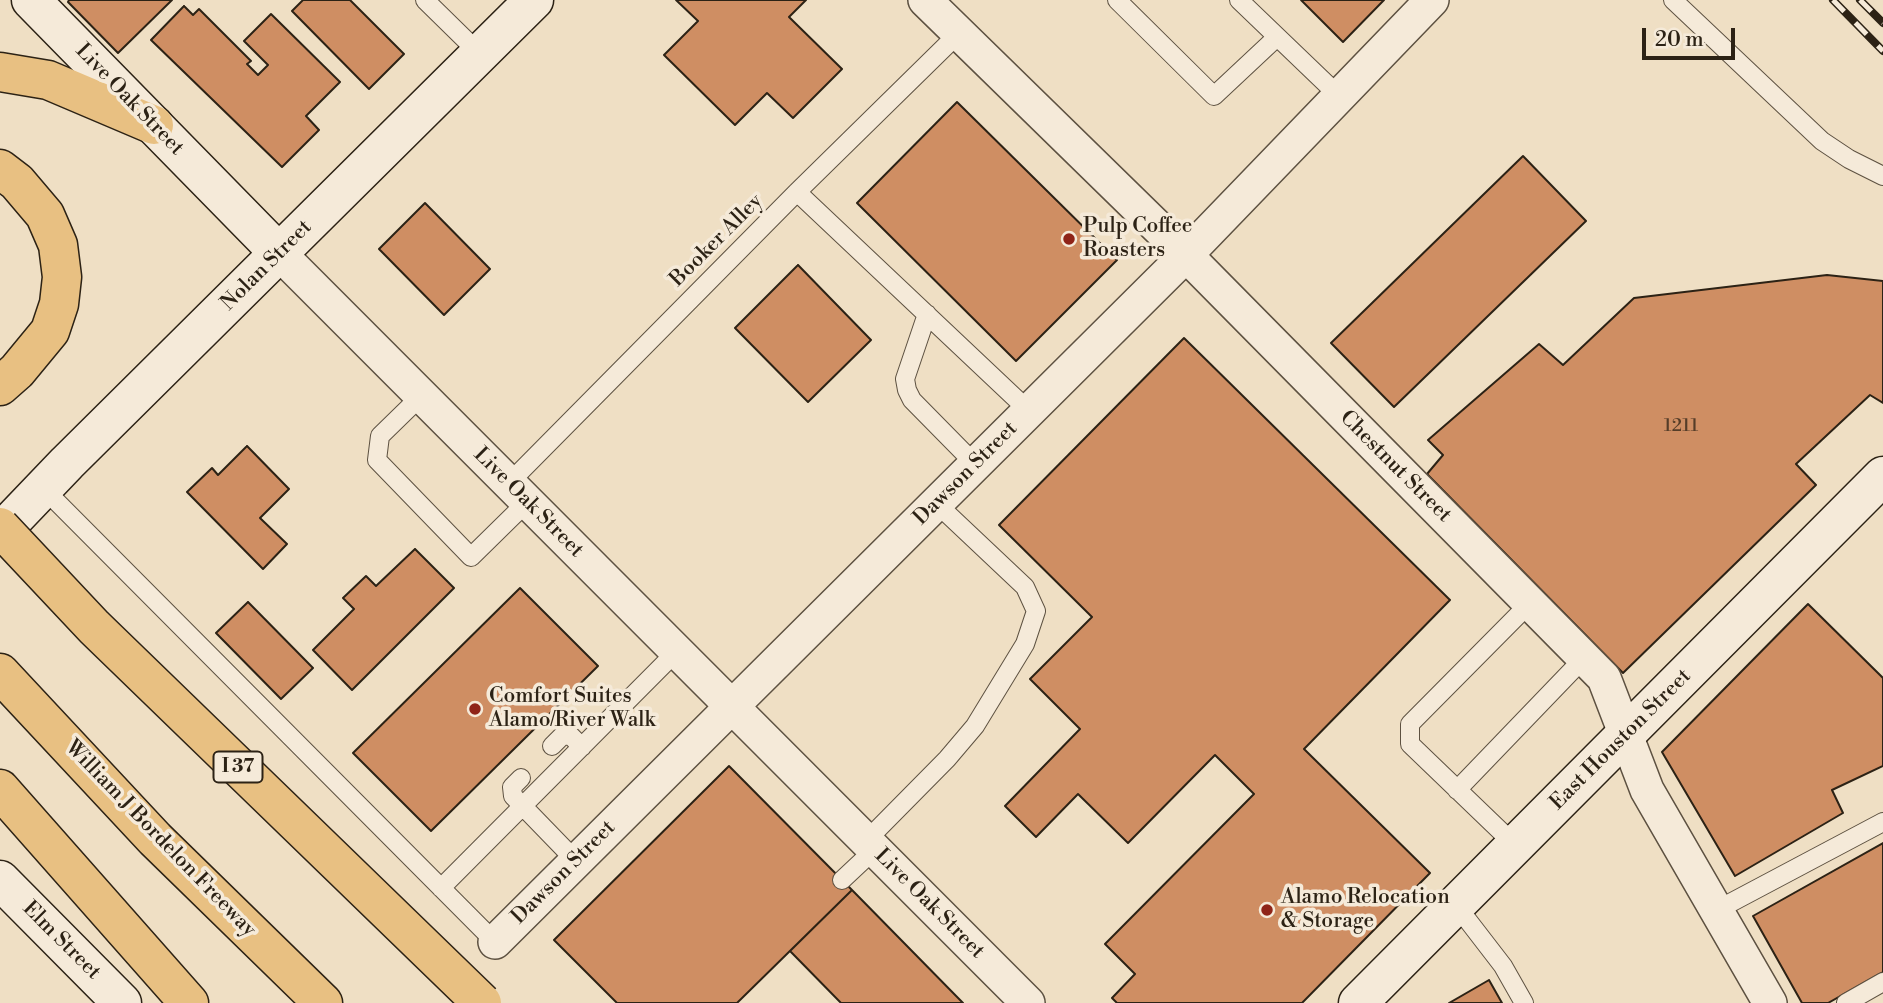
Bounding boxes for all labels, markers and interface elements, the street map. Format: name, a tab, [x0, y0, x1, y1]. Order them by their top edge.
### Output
scale bar	[1645, 14, 1738, 58]
text: 20 m	[1655, 27, 1704, 53]
street label: Live Oak Street	[69, 39, 189, 161]
street label: Booker Alley	[665, 189, 769, 293]
place label: Pulp Coffee Roasters	[1083, 214, 1192, 264]
street label: Nolan Street	[216, 215, 318, 317]
marker: Pulp Coffee Roasters	[1061, 231, 1077, 247]
street label: Chestnut Street	[1334, 406, 1456, 528]
house number: 1211	[1664, 416, 1698, 438]
street label: Dawson Street	[909, 417, 1023, 531]
street label: Live Oak Street	[468, 443, 588, 563]
street label: East Houston Street	[1545, 664, 1697, 816]
place label: Comfort Suites Alamo/River Walk	[489, 684, 656, 734]
marker: Comfort Suites Alamo/River Walk	[467, 701, 483, 717]
street label: William J Bordelon Freeway	[59, 735, 261, 943]
road number: I 37	[214, 752, 262, 782]
street label: Dawson Street	[507, 816, 621, 930]
street label: Live Oak Street	[869, 844, 989, 964]
place label: Alamo Relocation & Storage	[1281, 885, 1450, 935]
street label: Elm Street	[17, 897, 105, 985]
marker: Alamo Relocation & Storage	[1259, 902, 1275, 918]

